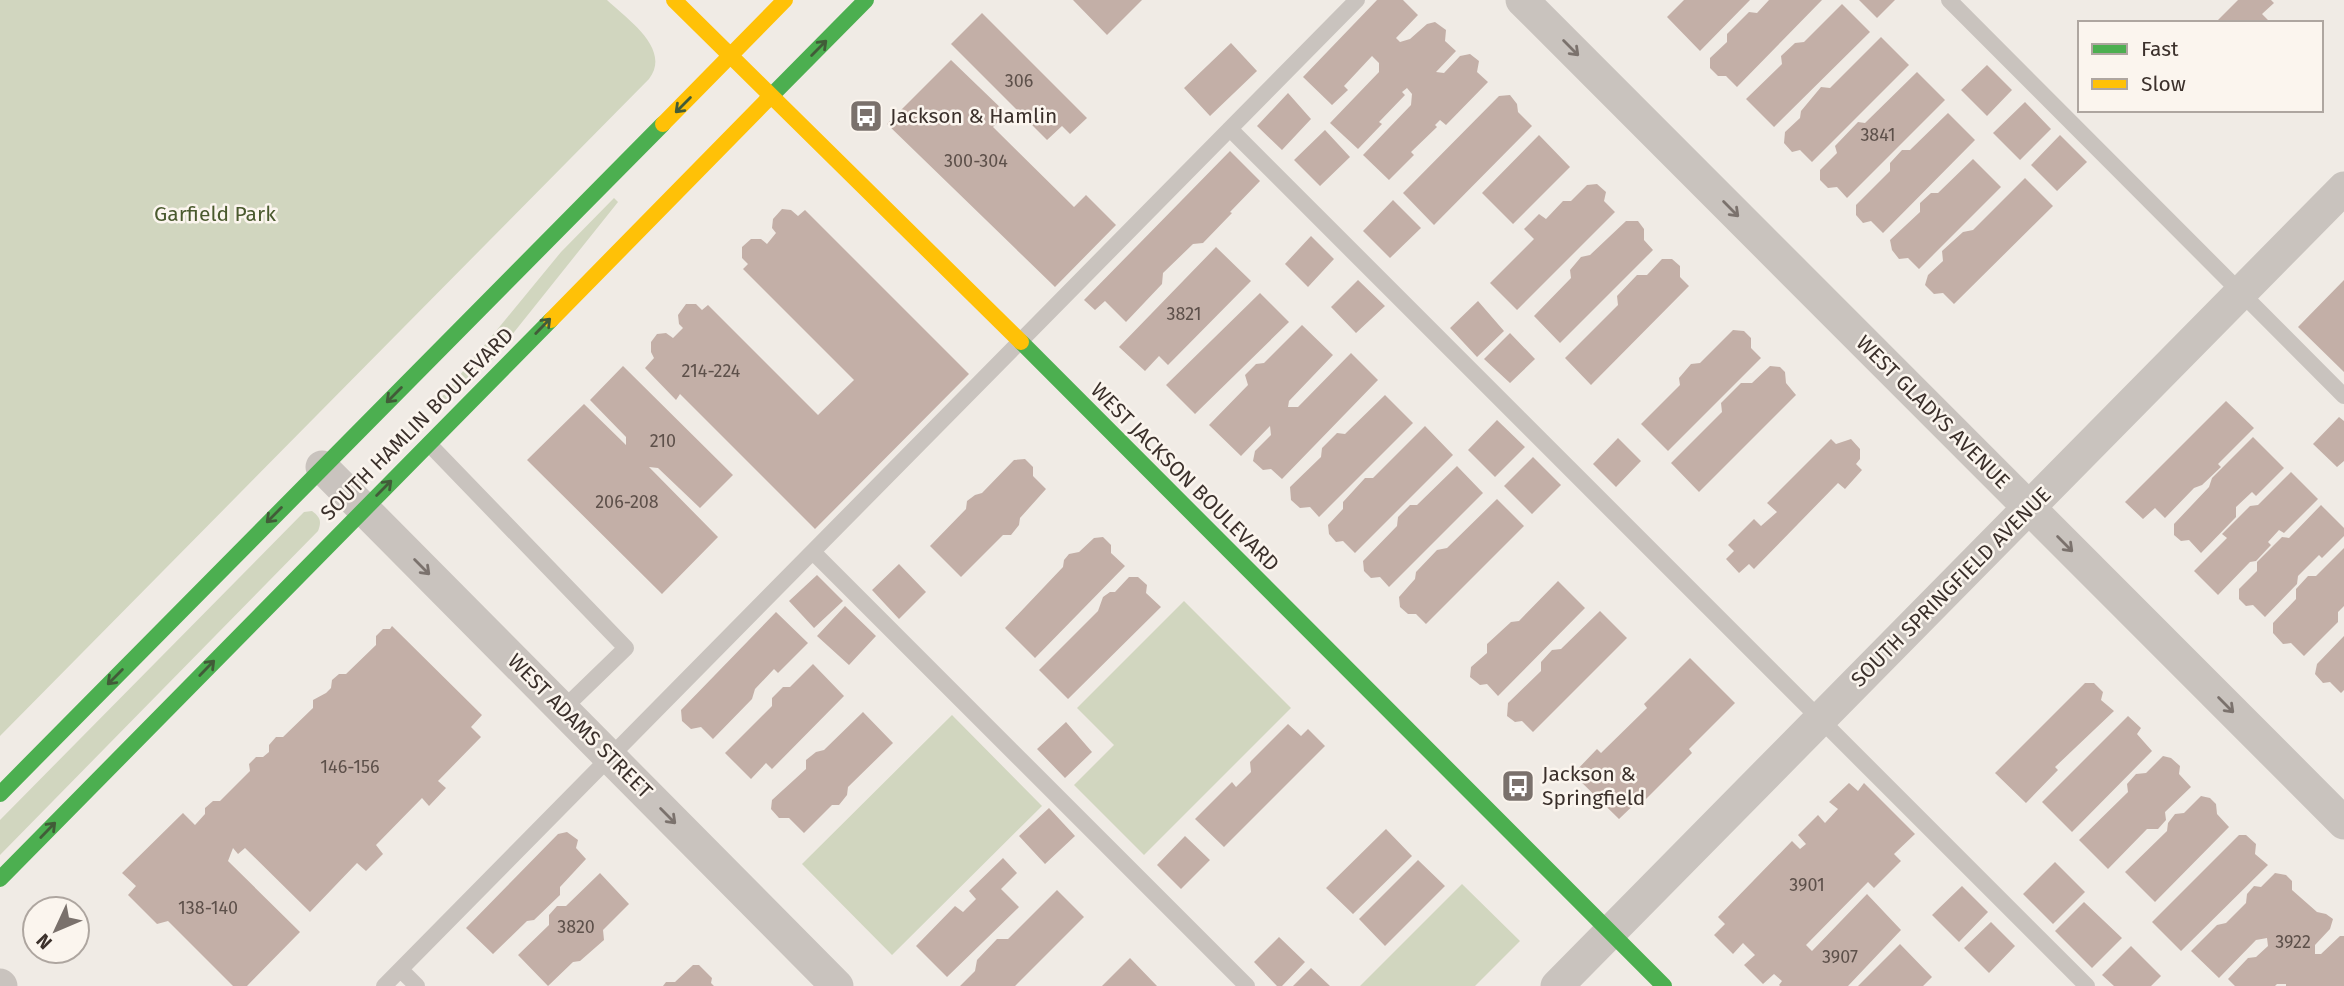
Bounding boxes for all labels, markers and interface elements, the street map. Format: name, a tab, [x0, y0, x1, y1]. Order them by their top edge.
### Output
legend	[2078, 21, 2323, 112]
text: Fast	[2141, 36, 2179, 62]
one-way arrow	[810, 40, 827, 57]
one-way arrow	[1562, 40, 1579, 57]
house number: 306	[1005, 70, 1033, 92]
text: Slow	[2141, 71, 2186, 97]
one-way arrow	[674, 96, 691, 113]
bus stop icon: Jackson & Hamlin	[847, 97, 885, 135]
place label: Jackson & Hamlin	[890, 103, 1057, 129]
house number: 3841	[1860, 124, 1896, 146]
house number: 300-304	[944, 150, 1008, 172]
park label: Garfield Park	[154, 201, 276, 227]
one-way arrow	[1723, 201, 1740, 218]
house number: 3821	[1167, 303, 1201, 325]
one-way arrow	[535, 318, 552, 335]
street label: SOUTH HAMLIN BOULEVARD	[315, 322, 519, 526]
street label: WEST GLADYS AVENUE	[1851, 330, 2015, 494]
house number: 214-224	[682, 360, 741, 382]
street label: WEST JACKSON BOULEVARD	[1085, 377, 1285, 577]
one-way arrow	[386, 386, 403, 403]
house number: 210	[650, 430, 676, 452]
one-way arrow	[375, 480, 392, 497]
street label: SOUTH SPRINGFIELD AVENUE	[1846, 482, 2056, 692]
house number: 206-208	[595, 491, 659, 513]
one-way arrow	[266, 507, 283, 524]
one-way arrow	[2056, 535, 2073, 552]
one-way arrow	[414, 559, 431, 576]
street label: WEST ADAMS STREET	[502, 648, 658, 804]
one-way arrow	[198, 660, 215, 677]
one-way arrow	[106, 669, 123, 686]
one-way arrow	[2217, 696, 2234, 713]
house number: 146-156	[320, 756, 380, 778]
place label: Jackson & Springfield	[1542, 761, 1645, 811]
bus stop icon: Jackson & Springfield	[1499, 767, 1537, 805]
one-way arrow	[660, 807, 677, 824]
one-way arrow	[39, 822, 56, 839]
house number: 3901	[1789, 874, 1825, 896]
north arrow	[21, 895, 91, 965]
house number: 138-140	[178, 897, 238, 919]
house number: 3820	[557, 916, 595, 938]
text: N	[31, 929, 57, 954]
house number: 3922	[2275, 931, 2311, 953]
house number: 3907	[1822, 946, 1858, 968]

